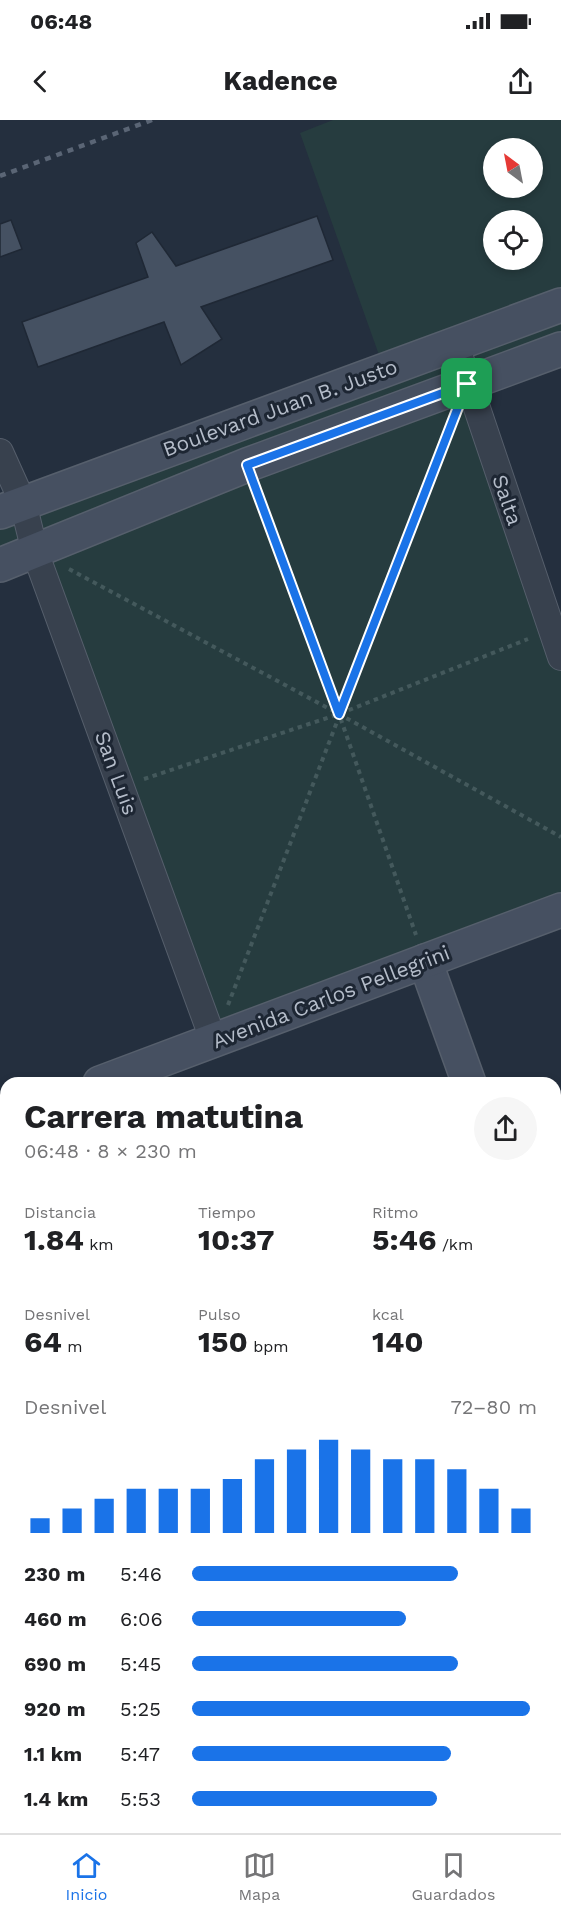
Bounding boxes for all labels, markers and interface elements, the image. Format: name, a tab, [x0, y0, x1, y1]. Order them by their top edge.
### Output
text: 06:48	[30, 9, 92, 34]
icon: back	[24, 65, 57, 98]
text: Kadence	[223, 65, 338, 97]
icon: share	[504, 65, 537, 98]
north arrow	[483, 138, 543, 198]
map controls	[483, 138, 543, 270]
button: locate	[483, 210, 543, 270]
street label: Boulevard Juan B. Justo	[159, 353, 401, 462]
pin	[441, 358, 492, 409]
icon: arrive	[450, 367, 483, 400]
street label: Salta	[487, 471, 528, 529]
street label: San Luis	[90, 728, 143, 818]
street label: Avenida Carlos Pellegrini	[209, 940, 453, 1053]
text: Carrera matutina	[24, 1097, 303, 1136]
button: share	[474, 1097, 537, 1160]
text: 06:48 · 8 × 230 m	[24, 1139, 197, 1163]
text: Distancia	[24, 1203, 96, 1222]
text: Tiempo	[198, 1203, 256, 1222]
text: Ritmo	[372, 1203, 418, 1222]
text: 1.84	[24, 1222, 84, 1257]
text: 10:37	[198, 1222, 275, 1257]
text: 5:46	[372, 1222, 436, 1257]
text: km	[84, 1235, 114, 1254]
text: /km	[436, 1235, 473, 1254]
text: Desnivel	[24, 1305, 90, 1324]
text: Pulso	[198, 1305, 241, 1324]
text: kcal	[372, 1305, 404, 1324]
text: 64	[24, 1324, 62, 1359]
text: 150	[198, 1324, 248, 1359]
text: 140	[372, 1324, 424, 1359]
text: m	[62, 1337, 83, 1356]
text: bpm	[248, 1337, 289, 1356]
text: Desnivel	[24, 1395, 106, 1419]
text: 72–80 m	[451, 1395, 537, 1419]
text: 230 m	[24, 1562, 85, 1586]
text: 5:46	[120, 1562, 162, 1586]
text: 460 m	[24, 1607, 87, 1631]
text: 6:06	[120, 1607, 163, 1631]
text: 690 m	[24, 1652, 86, 1676]
text: 5:45	[120, 1652, 161, 1676]
text: 920 m	[24, 1697, 86, 1721]
text: 5:25	[120, 1697, 161, 1721]
text: 1.1 km	[24, 1742, 82, 1766]
text: 5:47	[120, 1742, 160, 1766]
text: 1.4 km	[24, 1787, 88, 1811]
text: 5:53	[120, 1787, 161, 1811]
tab: Inicio	[66, 1849, 107, 1904]
tab: Mapa	[238, 1849, 280, 1904]
tab: Guardados	[411, 1849, 495, 1904]

